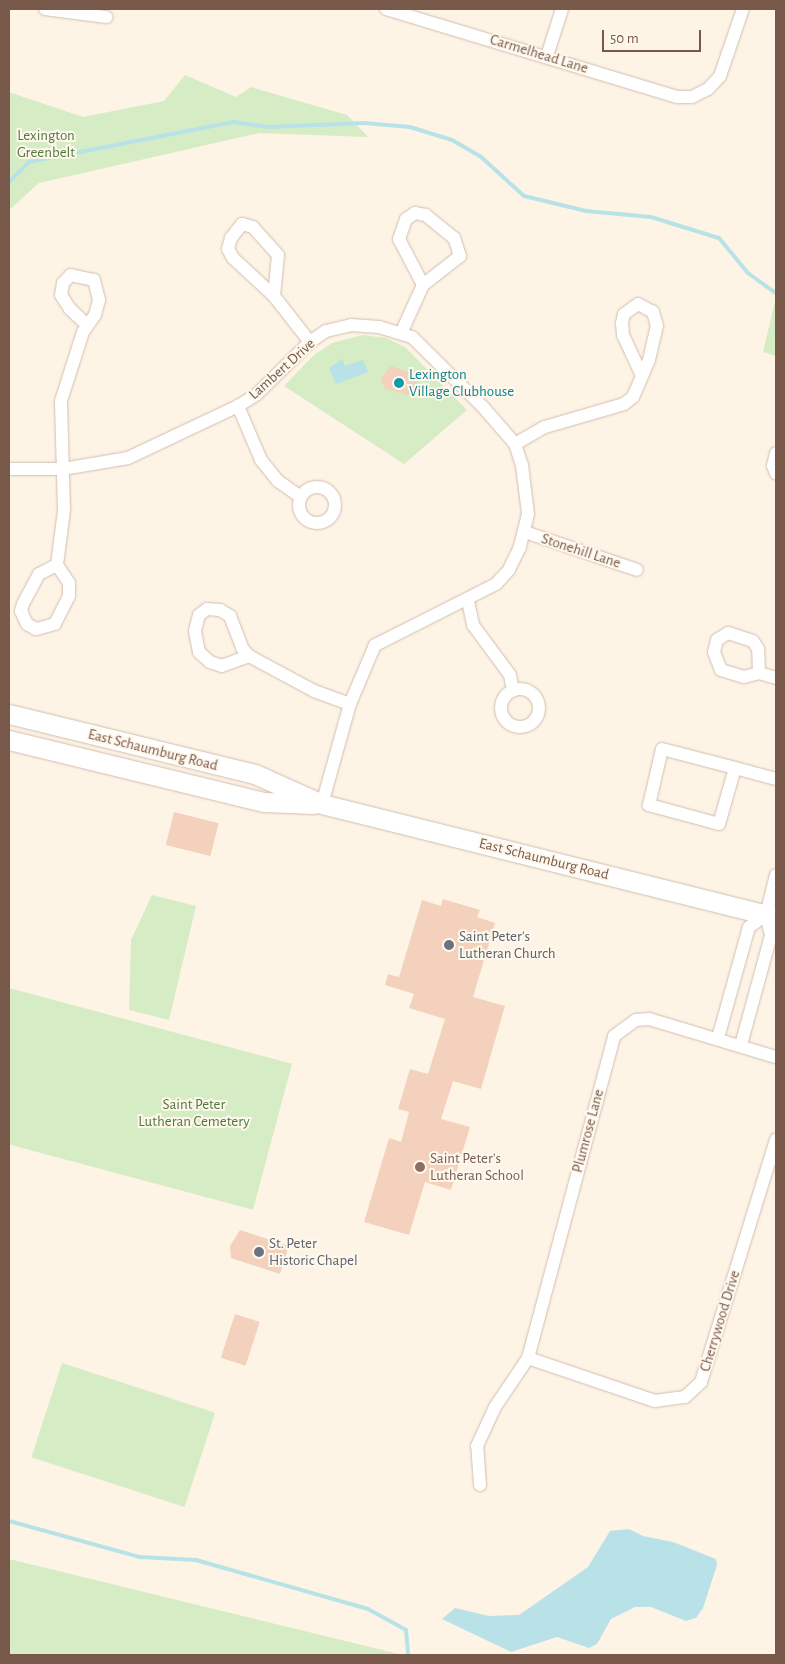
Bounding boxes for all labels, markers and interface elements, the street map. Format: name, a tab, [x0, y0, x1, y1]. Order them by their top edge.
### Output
scale bar	[605, 20, 704, 52]
street label: Carmelhead Lane	[488, 31, 590, 77]
text: 50 m	[610, 31, 639, 46]
park label: Lexington Greenbelt	[17, 126, 75, 161]
street label: Lambert Drive	[245, 335, 319, 403]
place label: Lexington Village Clubhouse	[409, 365, 514, 400]
marker: Lexington Village Clubhouse	[393, 377, 405, 389]
street label: Stonehill Lane	[539, 530, 623, 572]
street label: East Schaumburg Road	[86, 725, 220, 775]
street label: East Schaumburg Road	[477, 834, 611, 884]
place label: Saint Peter's Lutheran Church	[459, 927, 556, 962]
marker: Saint Peter's Lutheran Church	[443, 939, 455, 951]
street label: Plumrose Lane	[568, 1087, 608, 1175]
park label: Saint Peter Lutheran Cemetery	[138, 1095, 250, 1130]
place label: Saint Peter's Lutheran School	[430, 1149, 524, 1184]
marker: Saint Peter's Lutheran School	[414, 1161, 426, 1173]
place label: St. Peter Historic Chapel	[269, 1234, 358, 1269]
marker: St. Peter Historic Chapel	[253, 1246, 265, 1258]
street label: Cherrywood Drive	[696, 1268, 744, 1374]

